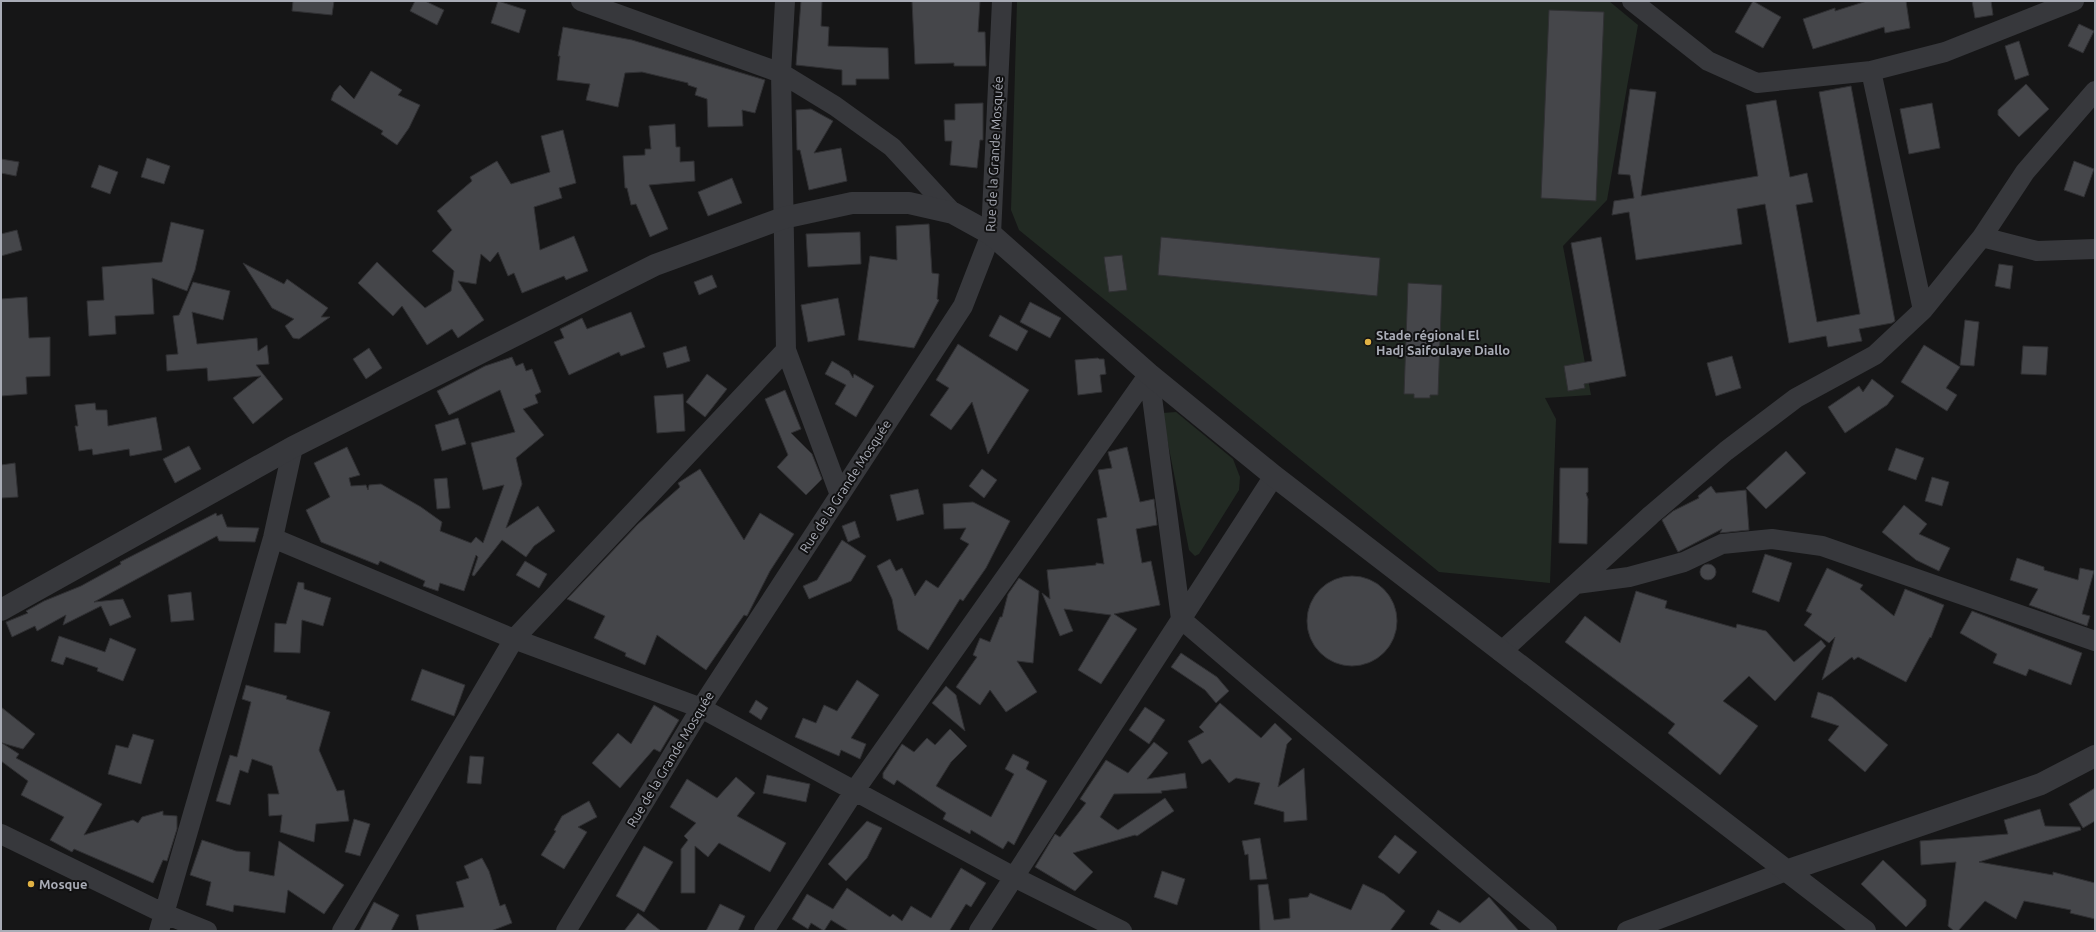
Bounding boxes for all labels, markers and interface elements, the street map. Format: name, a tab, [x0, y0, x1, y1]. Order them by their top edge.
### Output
street label: Rue de la Grande Mosquée	[983, 76, 1005, 232]
place label: Stade régional El Hadj Saifoulaye Diallo	[1376, 328, 1510, 357]
marker: Stade régional El Hadj Saifoulaye Diallo	[1363, 337, 1373, 347]
street label: Rue de la Grande Mosquée	[797, 417, 893, 555]
street label: Rue de la Grande Mosquée	[624, 689, 716, 829]
place label: Mosque	[39, 877, 87, 891]
marker: Mosque	[26, 879, 36, 889]

